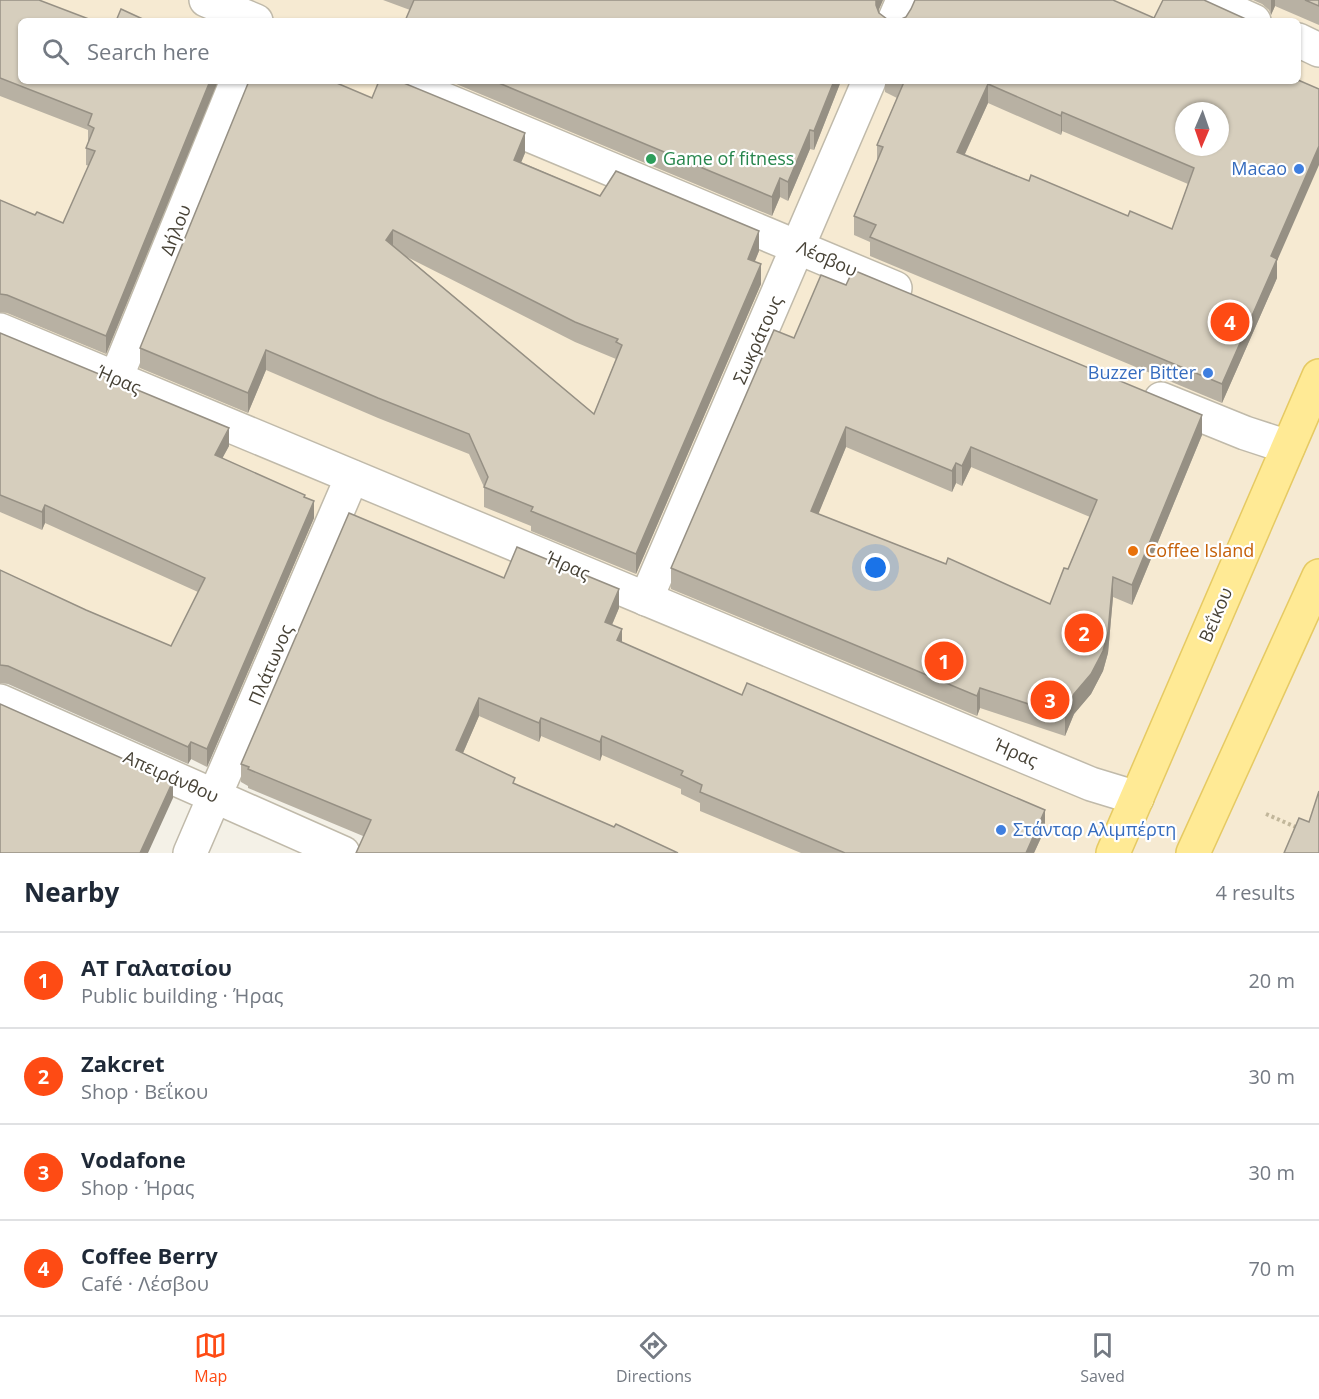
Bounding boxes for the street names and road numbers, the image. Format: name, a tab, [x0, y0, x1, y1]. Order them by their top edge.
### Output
street label: Δήλου	[154, 201, 196, 259]
street label: Λέσβου	[793, 235, 861, 282]
street label: Σωκράτους	[727, 291, 787, 388]
street label: Ήρας	[93, 359, 145, 399]
street label: Ήρας	[542, 545, 594, 585]
street label: Βεΐκου	[1193, 583, 1237, 646]
street label: Πλάτωνος	[242, 620, 298, 709]
street label: Ήρας	[990, 732, 1042, 772]
street label: Απειράνθου	[120, 744, 223, 808]

